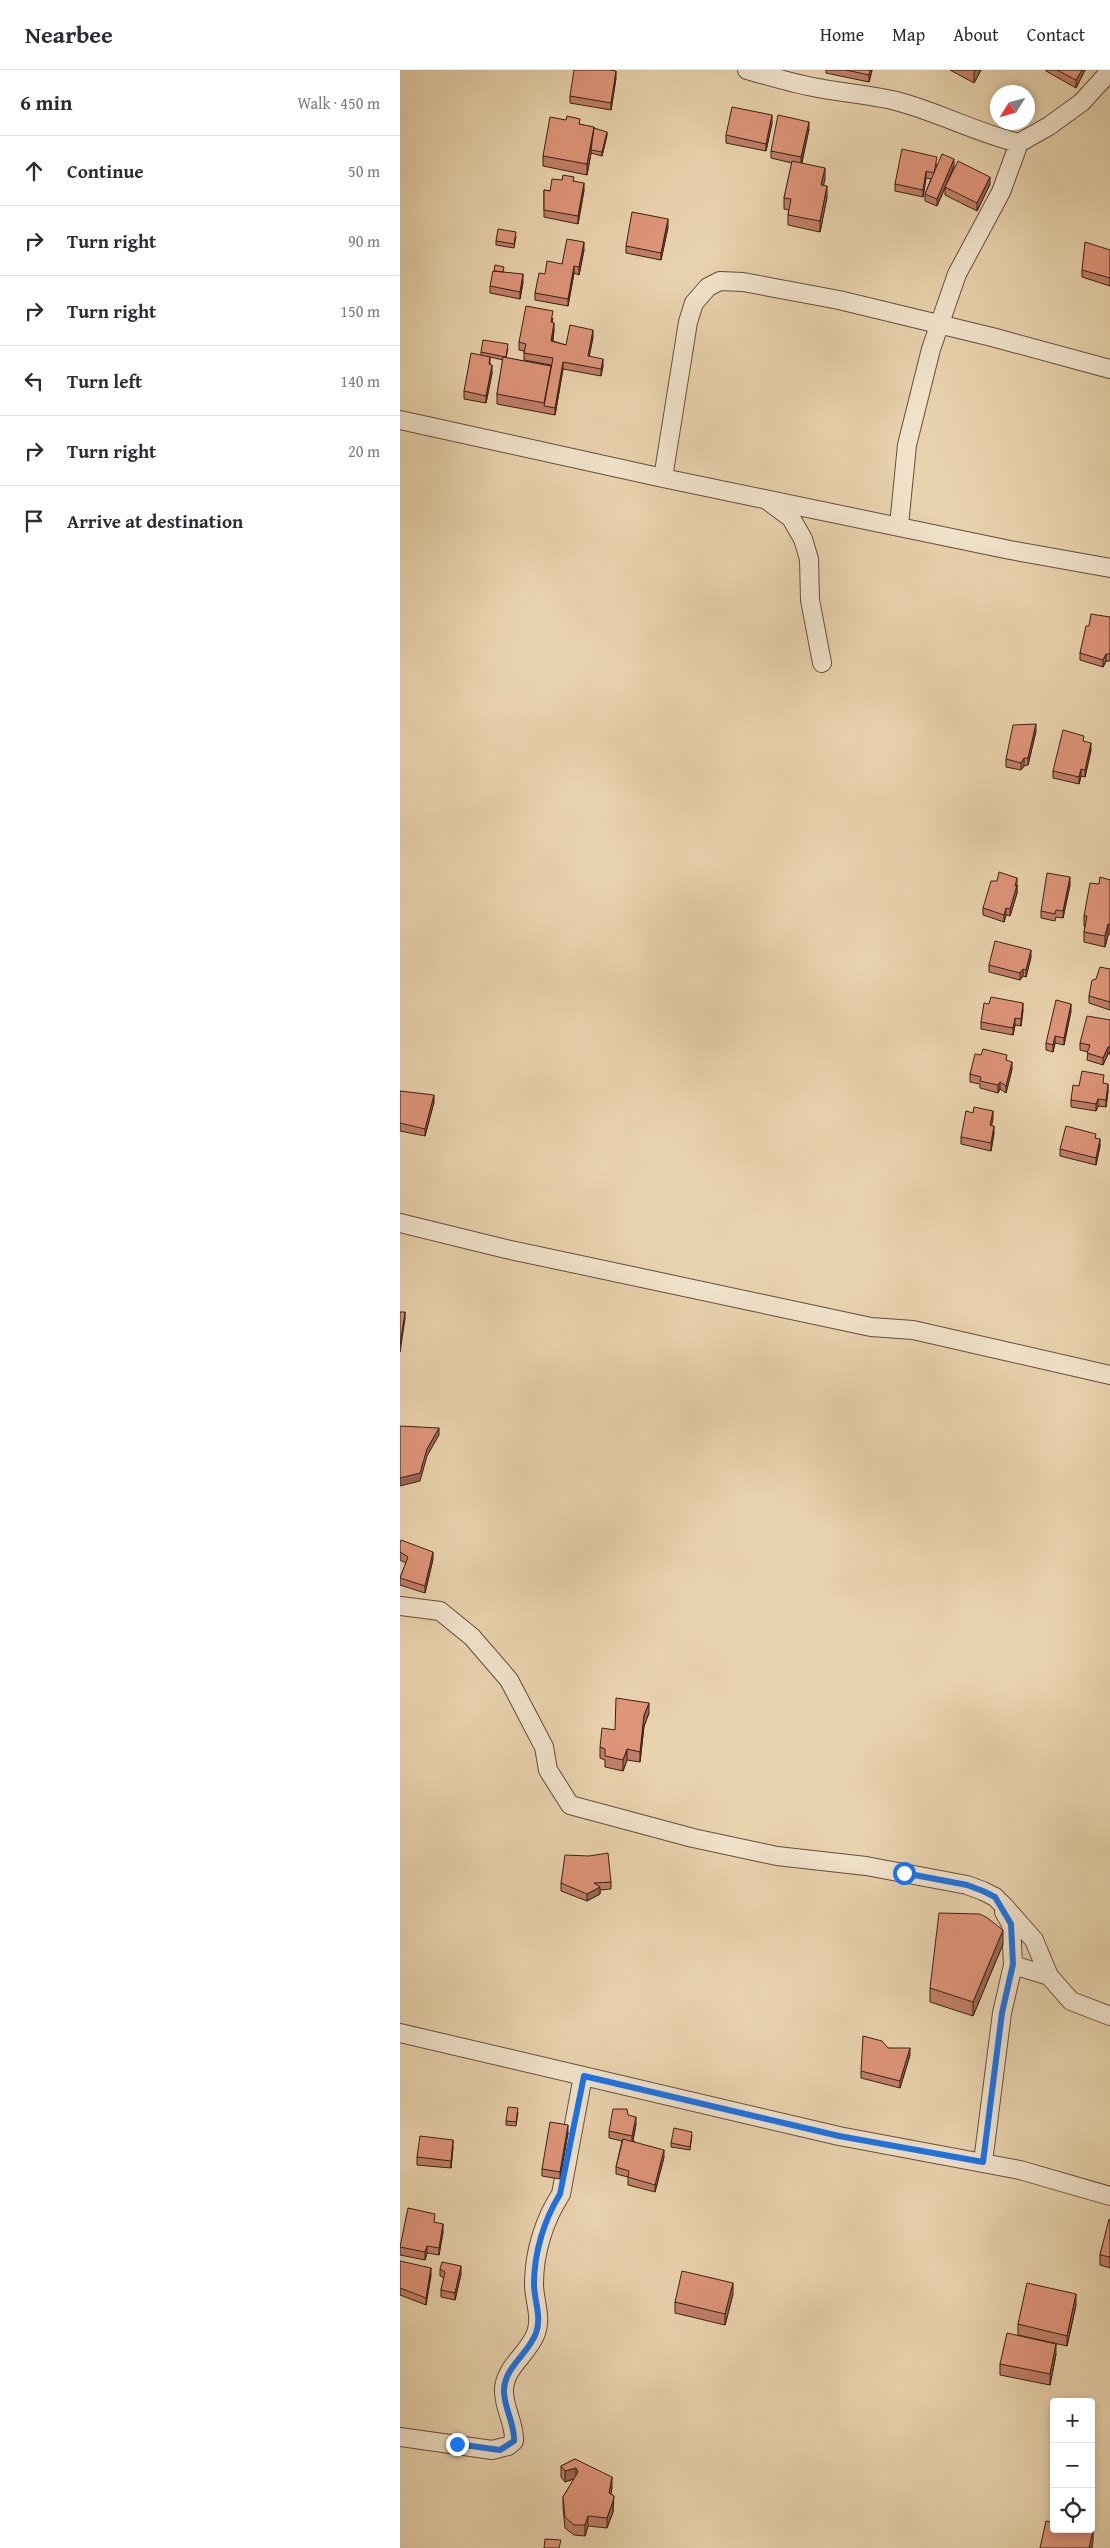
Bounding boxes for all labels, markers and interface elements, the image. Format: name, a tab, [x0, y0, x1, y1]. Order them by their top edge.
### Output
text: Nearbee	[25, 17, 113, 52]
text: Home	[820, 21, 864, 48]
text: Map	[892, 21, 925, 48]
text: About	[953, 21, 999, 48]
text: Contact	[1027, 21, 1085, 48]
north arrow	[990, 85, 1035, 130]
text: 6 min	[20, 87, 72, 118]
text: Walk · 450 m	[297, 91, 380, 115]
icon: ahead	[20, 157, 48, 185]
text: Continue	[67, 157, 144, 185]
text: 50 m	[348, 159, 380, 183]
icon: right	[20, 227, 48, 255]
text: Turn right	[67, 227, 156, 255]
text: 90 m	[348, 229, 380, 253]
icon: right	[20, 297, 48, 325]
text: Turn right	[67, 297, 156, 325]
text: 150 m	[340, 299, 380, 323]
icon: left	[20, 367, 48, 395]
text: Turn left	[67, 367, 142, 395]
text: 140 m	[340, 369, 380, 393]
icon: right	[20, 437, 48, 465]
text: Turn right	[67, 437, 156, 465]
text: 20 m	[348, 439, 380, 463]
icon: arrive	[20, 507, 48, 535]
text: Arrive at destination	[67, 507, 243, 535]
route start	[893, 1862, 916, 1885]
map controls	[1050, 2398, 1095, 2533]
button: +	[1050, 2398, 1095, 2443]
route end	[446, 2433, 469, 2456]
button: −	[1050, 2443, 1095, 2488]
button: locate	[1050, 2488, 1095, 2533]

